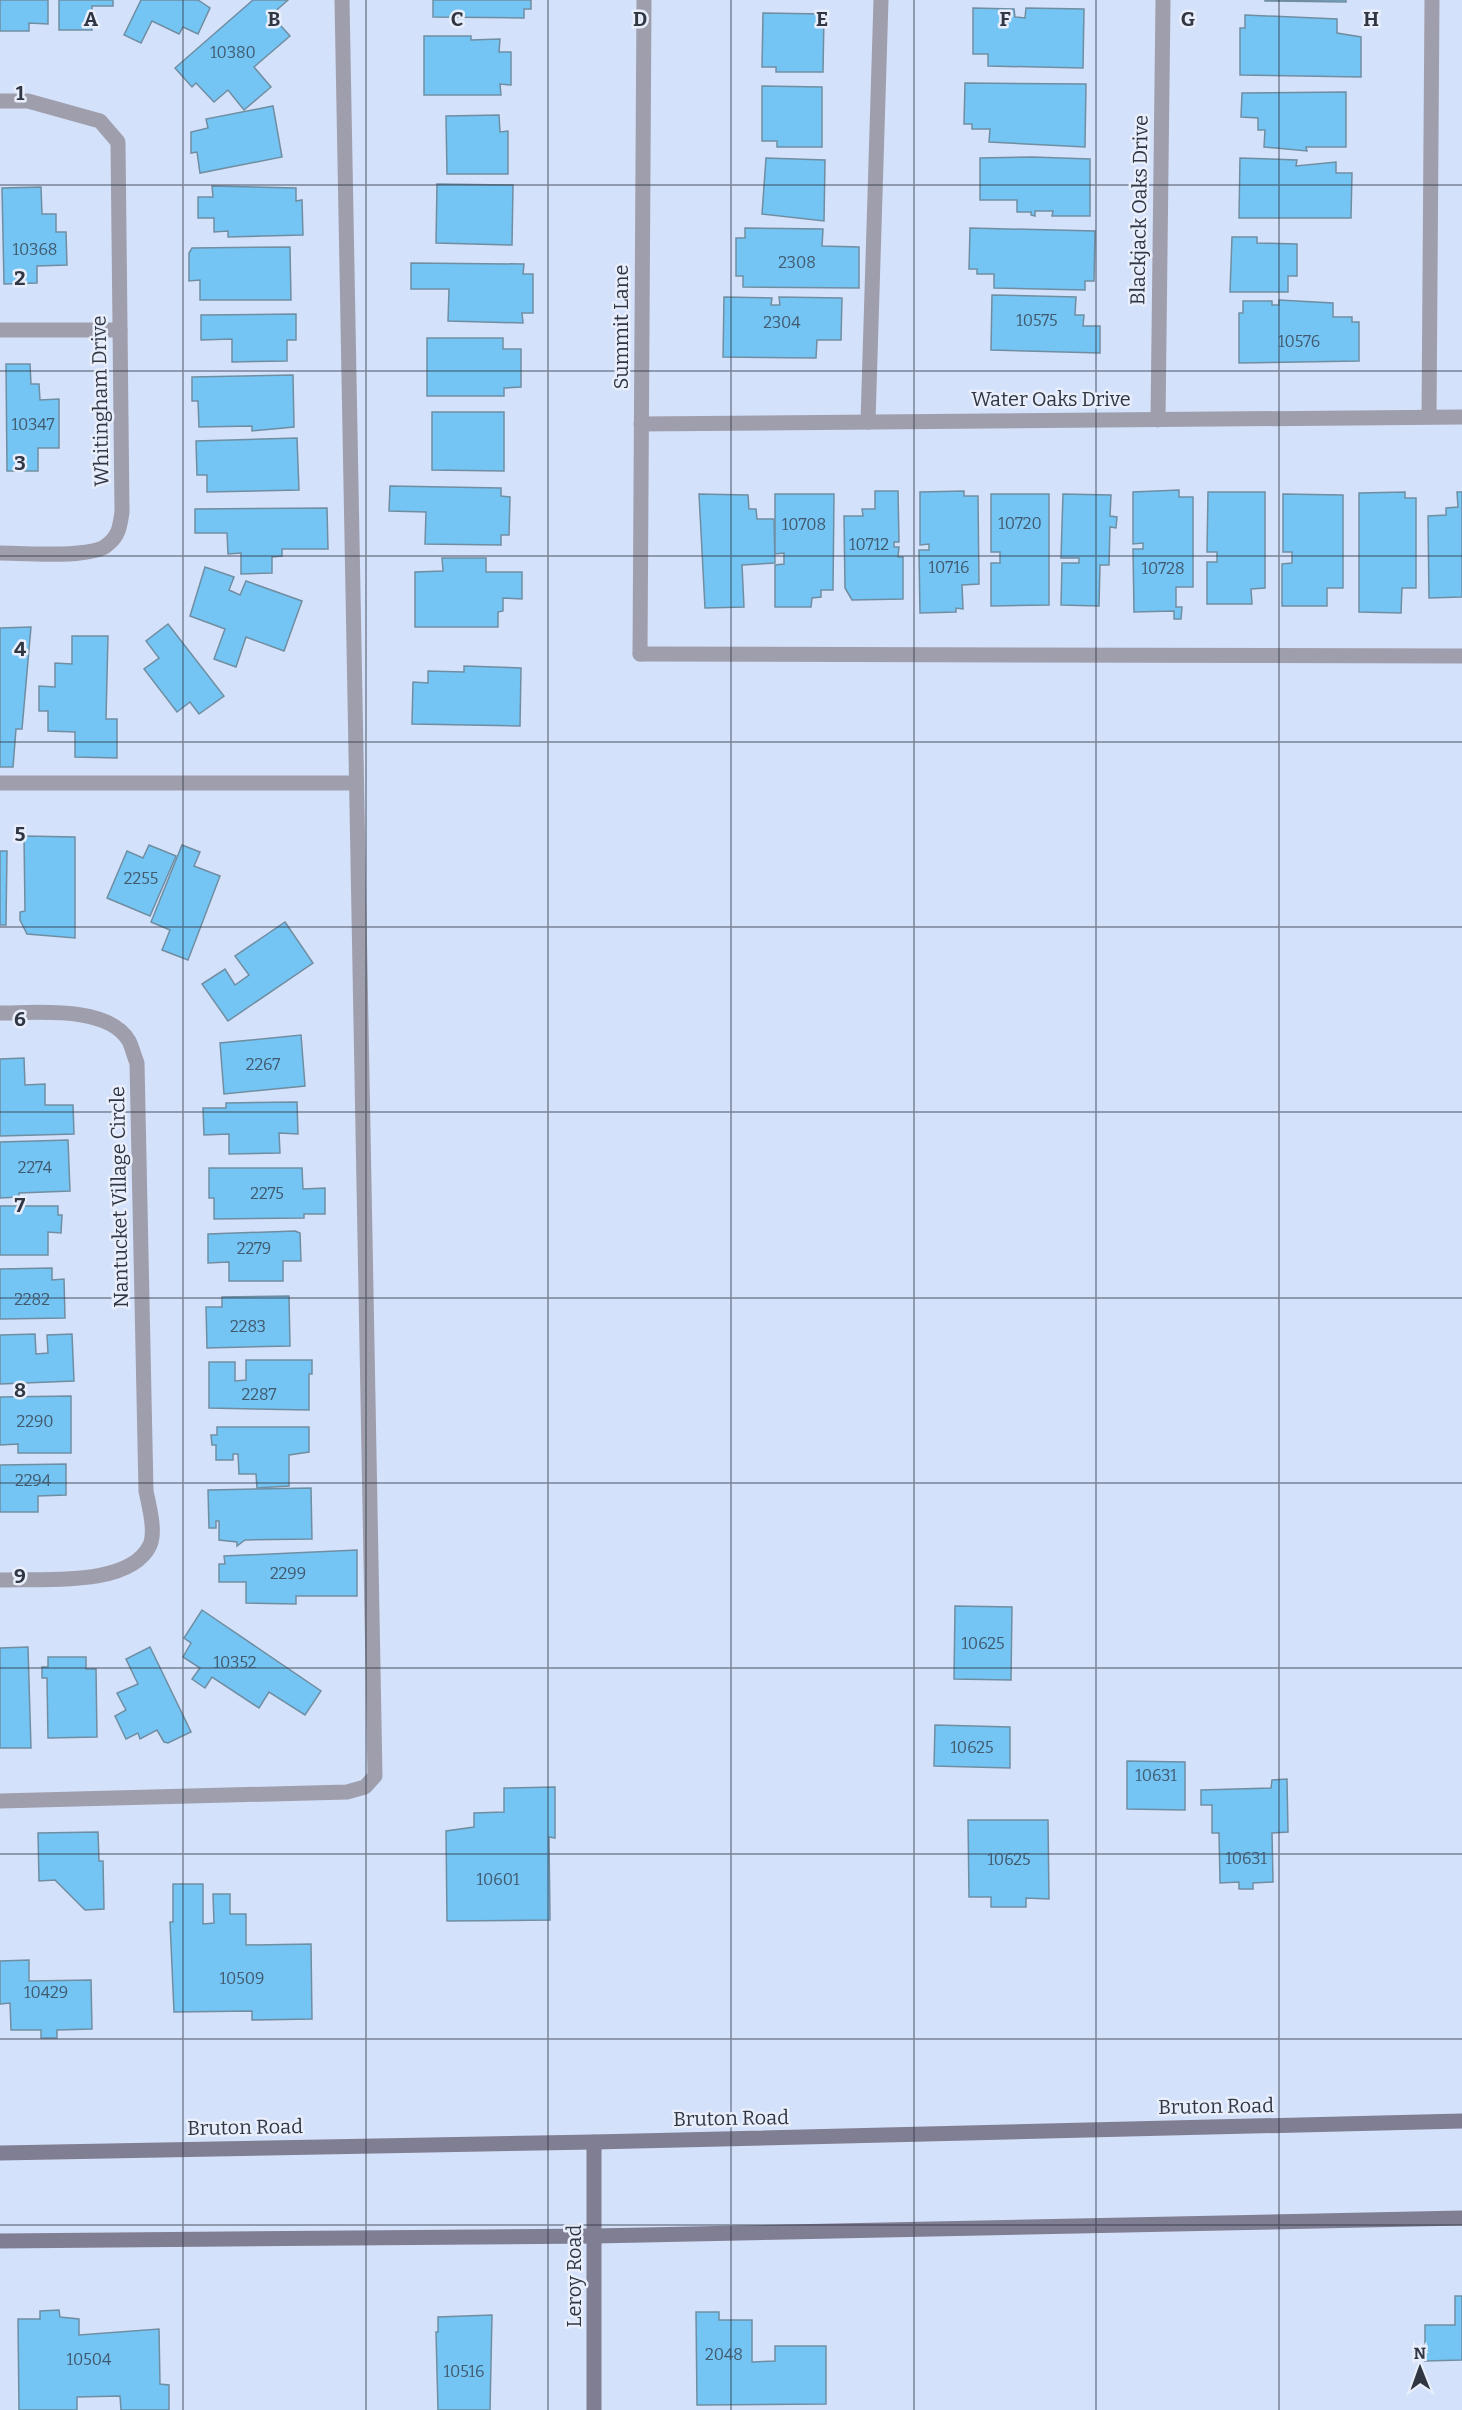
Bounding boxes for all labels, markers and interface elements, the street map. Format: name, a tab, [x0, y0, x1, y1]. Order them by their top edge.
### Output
text: A	[84, 7, 99, 31]
text: B	[268, 7, 281, 31]
text: C	[451, 7, 463, 31]
text: D	[633, 7, 647, 31]
text: E	[816, 7, 828, 31]
text: F	[999, 7, 1011, 31]
text: G	[1181, 7, 1195, 31]
text: H	[1363, 7, 1379, 31]
house number: 10380	[210, 43, 256, 62]
text: 1	[16, 81, 25, 105]
street label: Blackjack Oaks Drive	[1125, 115, 1154, 305]
house number: 10368	[13, 240, 57, 259]
house number: 2308	[778, 253, 816, 272]
street label: Summit Lane	[609, 265, 633, 389]
text: 2	[14, 266, 26, 290]
house number: 10575	[1016, 311, 1058, 330]
house number: 2304	[763, 313, 801, 332]
street label: Whitingham Drive	[87, 315, 113, 487]
house number: 10576	[1278, 332, 1320, 351]
street label: Water Oaks Drive	[971, 387, 1131, 411]
house number: 10347	[11, 415, 55, 434]
text: 3	[14, 451, 26, 475]
house number: 10720	[998, 514, 1042, 533]
house number: 10708	[782, 515, 826, 534]
house number: 10712	[849, 535, 889, 554]
house number: 10716	[929, 558, 969, 577]
house number: 10728	[1142, 559, 1185, 578]
text: 4	[14, 637, 26, 661]
text: 5	[15, 822, 26, 846]
house number: 2255	[124, 869, 158, 888]
text: 6	[14, 1007, 26, 1031]
house number: 2267	[246, 1055, 280, 1074]
street label: Nantucket Village Circle	[105, 1086, 133, 1308]
house number: 2274	[18, 1158, 53, 1177]
house number: 2275	[250, 1184, 284, 1203]
text: 7	[15, 1193, 26, 1217]
house number: 2279	[237, 1239, 271, 1258]
house number: 2282	[14, 1290, 50, 1309]
house number: 2283	[230, 1317, 266, 1336]
text: 8	[14, 1378, 26, 1402]
house number: 2287	[241, 1385, 277, 1404]
house number: 2290	[16, 1412, 54, 1431]
house number: 2294	[15, 1471, 52, 1490]
text: 9	[14, 1564, 26, 1588]
house number: 2299	[270, 1564, 306, 1583]
house number: 10625	[961, 1634, 1005, 1653]
house number: 10352	[214, 1653, 256, 1672]
house number: 10625	[950, 1738, 994, 1757]
house number: 10631	[1135, 1766, 1177, 1785]
house number: 10631	[1225, 1849, 1267, 1868]
house number: 10625	[987, 1850, 1031, 1869]
house number: 10601	[477, 1870, 520, 1889]
house number: 10509	[220, 1969, 264, 1988]
house number: 10429	[24, 1983, 68, 2002]
street label: Bruton Road	[1158, 2093, 1274, 2119]
street label: Bruton Road	[673, 2105, 789, 2131]
street label: Bruton Road	[187, 2114, 303, 2140]
street label: Leroy Road	[562, 2224, 586, 2327]
north arrow	[1390, 2338, 1450, 2398]
text: N	[1413, 2344, 1426, 2363]
house number: 2048	[705, 2345, 743, 2364]
house number: 10504	[67, 2350, 112, 2369]
house number: 10516	[444, 2362, 485, 2381]

